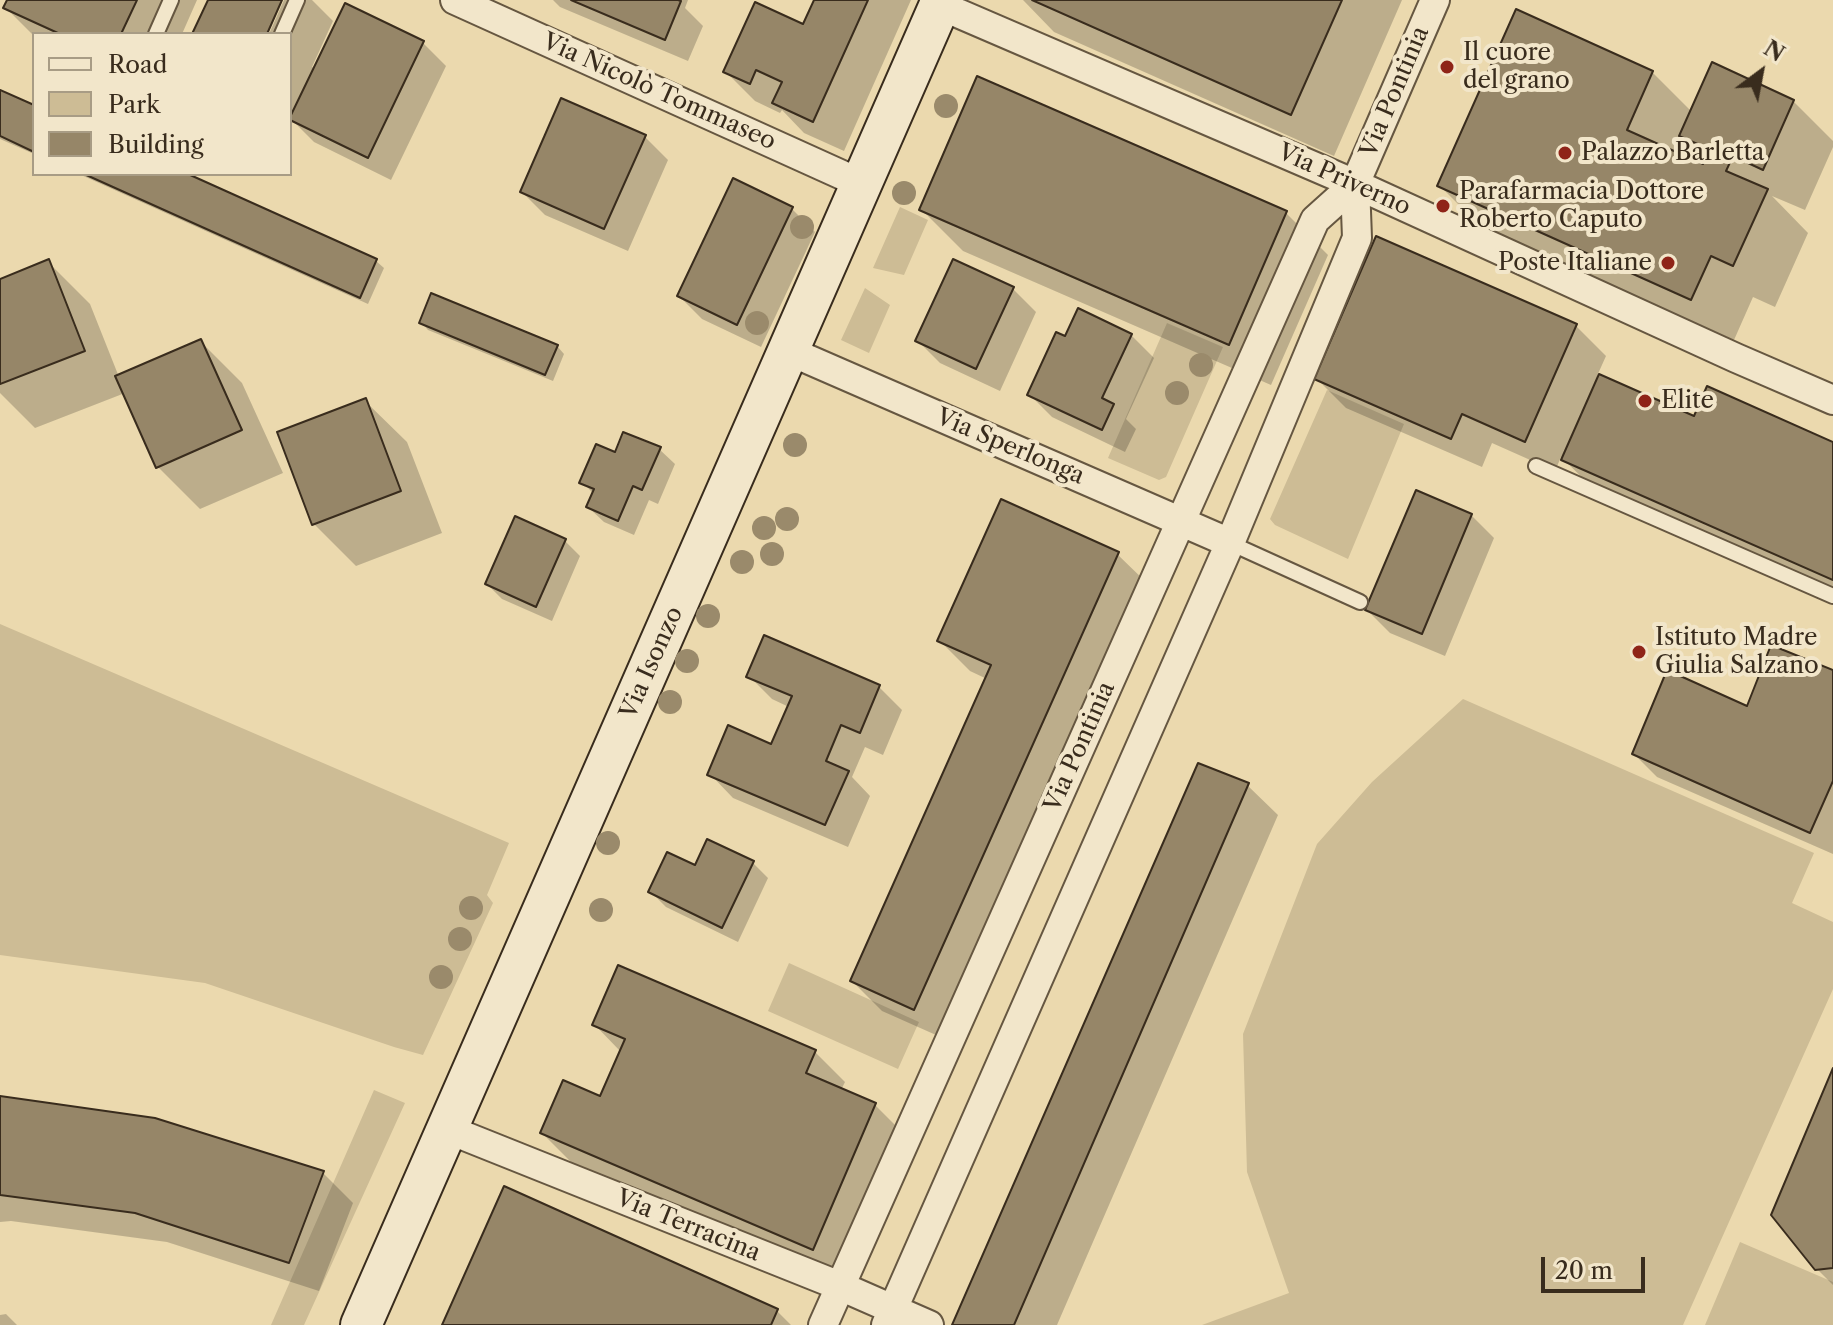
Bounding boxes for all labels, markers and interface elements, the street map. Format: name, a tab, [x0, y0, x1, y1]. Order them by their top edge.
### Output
street label: Via Pontinia	[1355, 22, 1435, 162]
street label: Via Nicolò Tommaseo	[538, 27, 780, 157]
legend	[32, 32, 292, 176]
north arrow	[1721, 32, 1801, 112]
text: N	[1759, 35, 1789, 68]
place label: Il cuore del grano	[1463, 39, 1570, 95]
text: Road	[108, 50, 167, 79]
marker: Il cuore del grano	[1438, 58, 1456, 76]
text: Park	[108, 90, 160, 119]
text: Building	[108, 130, 204, 159]
street label: Via Priverno	[1273, 138, 1415, 222]
place label: Palazzo Barletta	[1581, 139, 1765, 167]
marker: Palazzo Barletta	[1556, 144, 1574, 162]
place label: Parafarmacia Dottore Roberto Caputo	[1459, 178, 1704, 234]
marker: Parafarmacia Dottore Roberto Caputo	[1434, 197, 1452, 215]
place label: Poste Italiane	[1498, 249, 1652, 277]
marker: Poste Italiane	[1659, 254, 1677, 272]
place label: Elite	[1661, 387, 1714, 415]
marker: Elite	[1636, 392, 1654, 410]
street label: Via Sperlonga	[931, 403, 1089, 491]
street label: Via Isonzo	[614, 602, 690, 724]
place label: Istituto Madre Giulia Salzano	[1655, 624, 1819, 680]
marker: Istituto Madre Giulia Salzano	[1630, 643, 1648, 661]
street label: Via Pontinia	[1038, 677, 1122, 817]
street label: Via Terracina	[612, 1184, 764, 1268]
scale bar	[1545, 1241, 1649, 1291]
text: 20 m	[1555, 1256, 1613, 1285]

